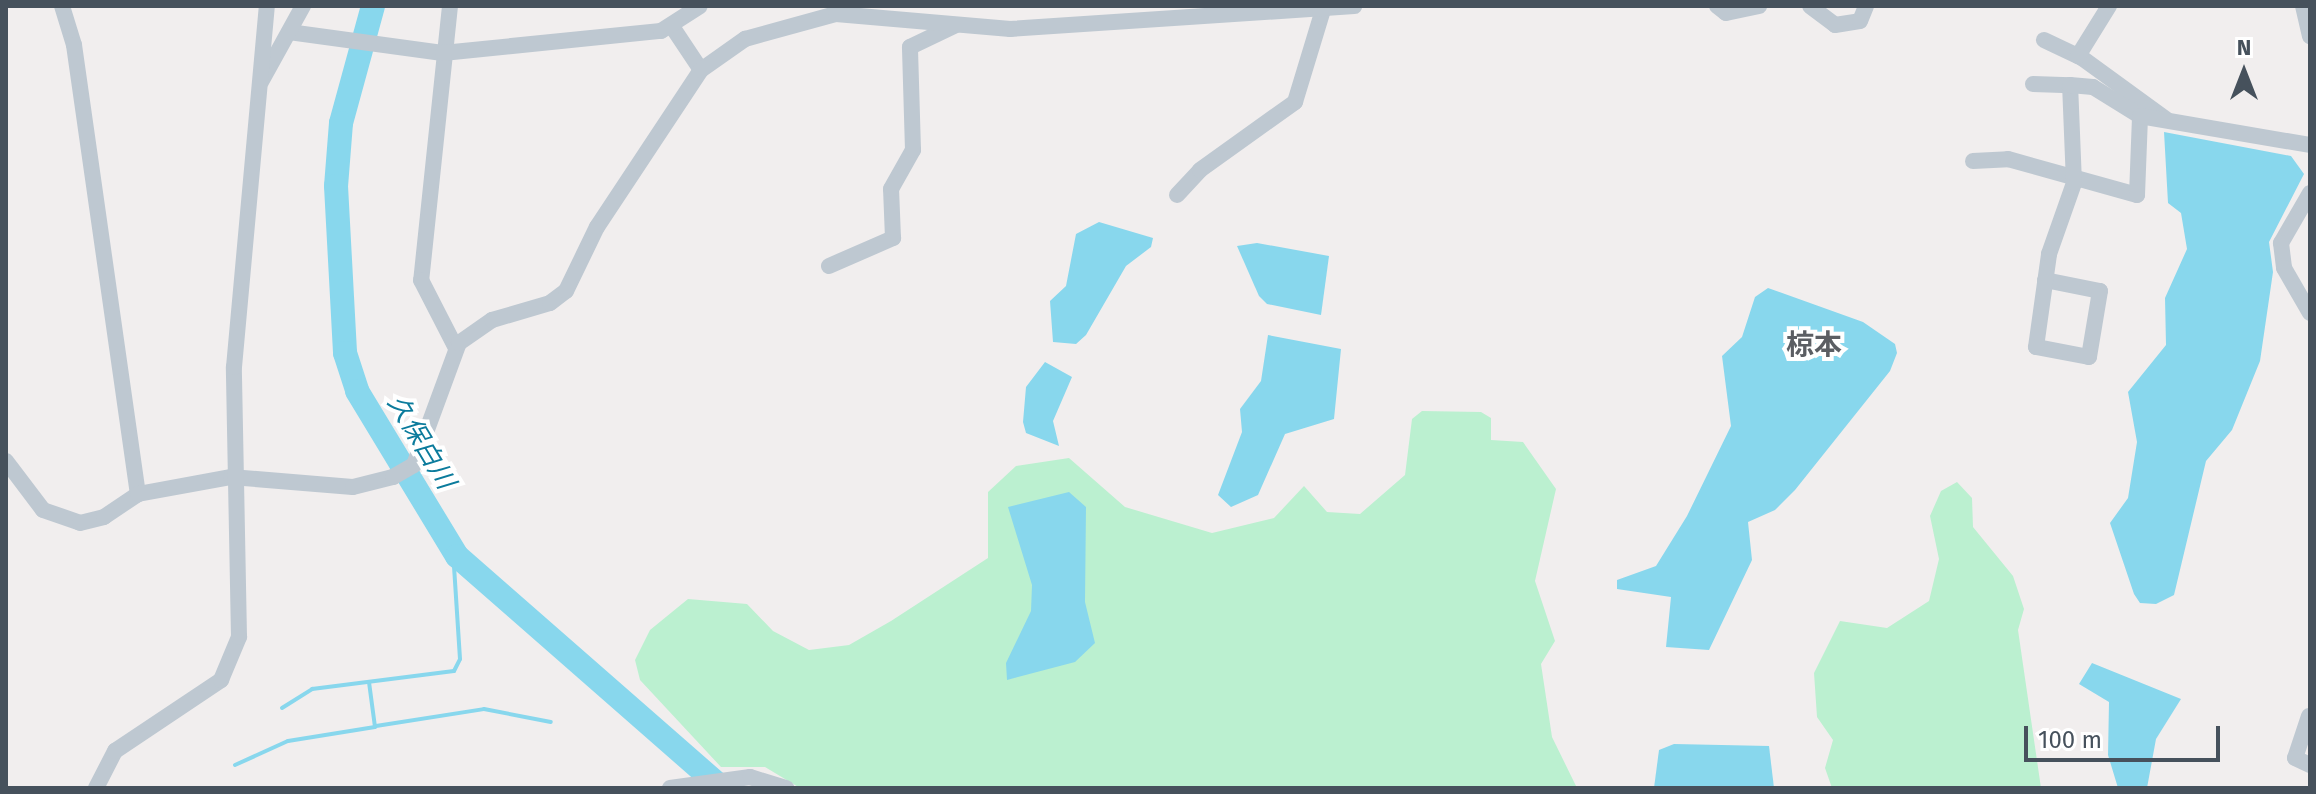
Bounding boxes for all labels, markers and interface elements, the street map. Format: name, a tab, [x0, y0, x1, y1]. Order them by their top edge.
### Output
north arrow	[2204, 32, 2284, 112]
text: N	[2237, 34, 2251, 61]
district label: 椋本	[1786, 328, 1842, 362]
water label: 久保白川	[381, 389, 461, 495]
scale bar	[2028, 710, 2224, 760]
text: 100 m	[2038, 726, 2102, 754]

